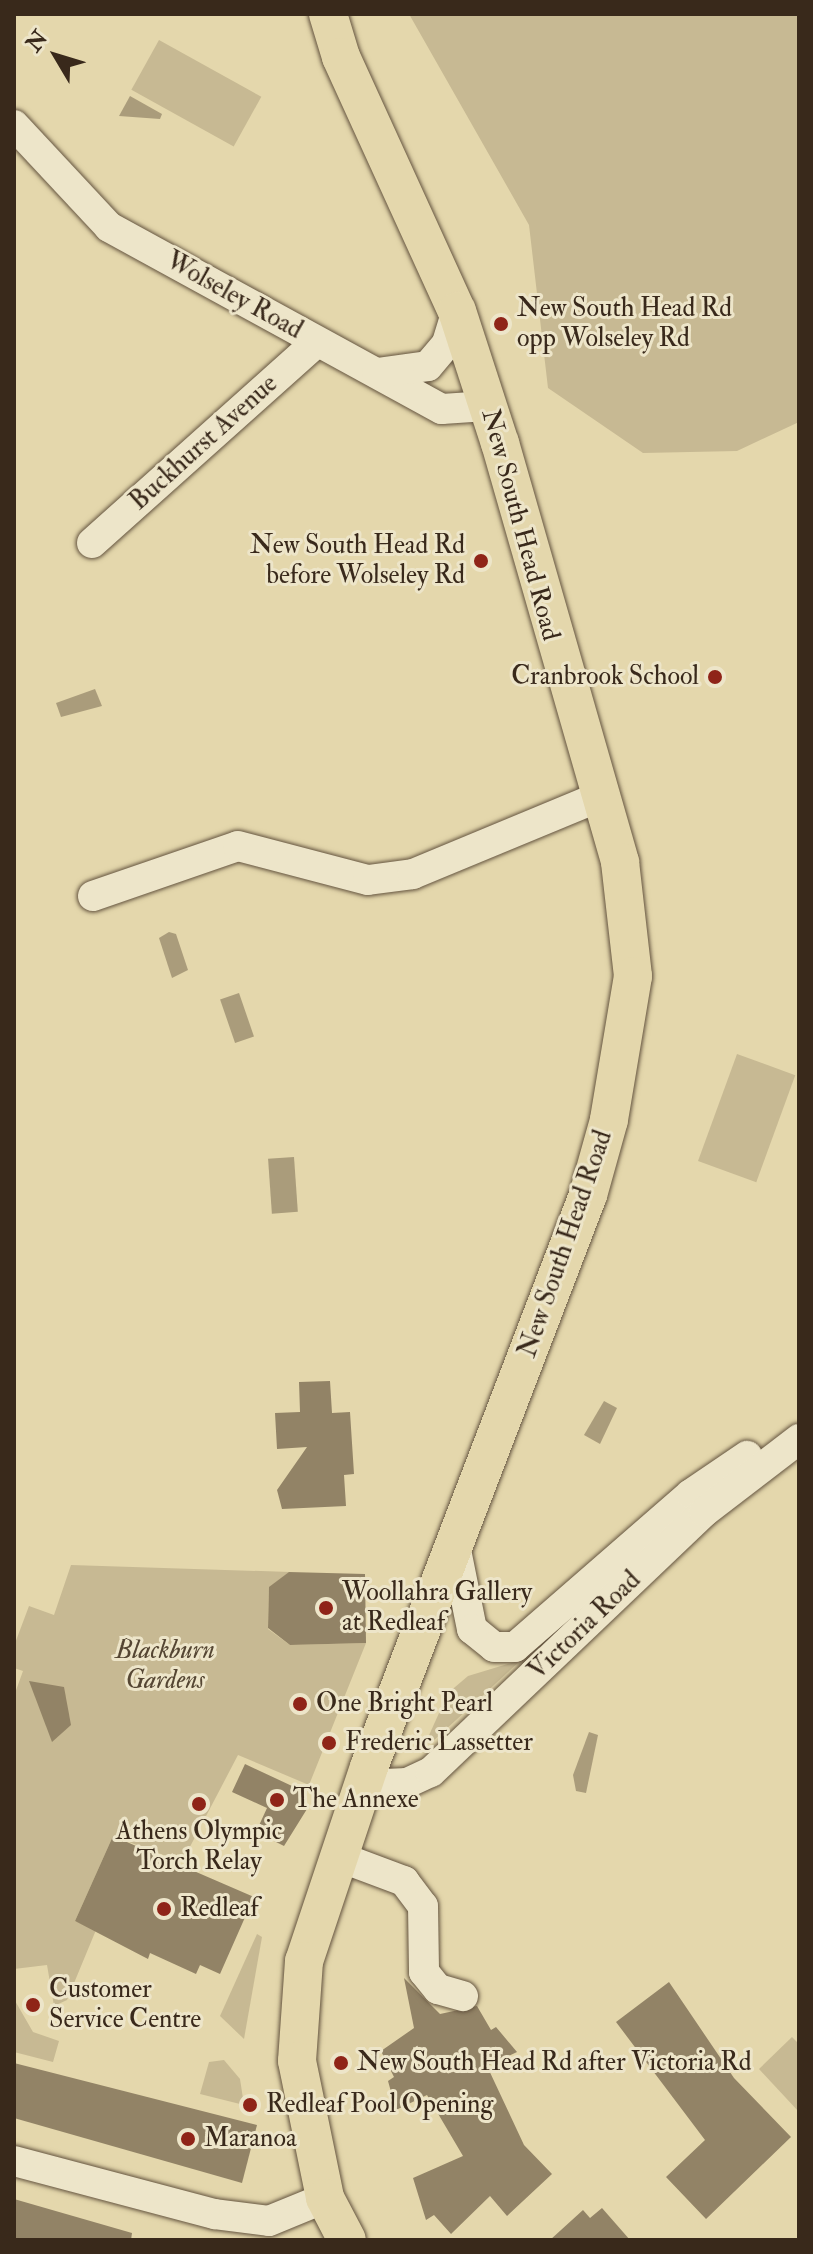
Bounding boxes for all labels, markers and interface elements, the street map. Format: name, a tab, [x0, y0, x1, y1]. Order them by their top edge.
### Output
north arrow	[16, 16, 96, 96]
text: N	[20, 25, 54, 58]
street label: Wolseley Road	[160, 246, 308, 346]
place label: New South Head Rd opp Wolseley Rd	[517, 293, 732, 354]
marker: New South Head Rd opp Wolseley Rd	[492, 315, 510, 333]
street label: Buckhurst Avenue	[124, 369, 284, 517]
street label: New South Head Road	[474, 406, 566, 644]
place label: New South Head Rd before Wolseley Rd	[250, 530, 465, 592]
marker: New South Head Rd before Wolseley Rd	[472, 552, 490, 570]
place label: Cranbrook School	[511, 661, 699, 693]
marker: Cranbrook School	[706, 668, 724, 686]
street label: New South Head Road	[512, 1126, 620, 1362]
street label: Victoria Road	[523, 1565, 647, 1687]
place label: Woollahra Gallery at Redleaf	[342, 1577, 532, 1638]
marker: Woollahra Gallery at Redleaf	[317, 1599, 335, 1617]
park label: Blackburn Gardens	[115, 1635, 215, 1696]
place label: One Bright Pearl	[316, 1688, 493, 1720]
marker: One Bright Pearl	[291, 1695, 309, 1713]
place label: Frederic Lassetter	[345, 1727, 533, 1759]
marker: Frederic Lassetter	[320, 1734, 338, 1752]
place label: The Annexe	[293, 1784, 419, 1816]
marker: The Annexe	[268, 1791, 286, 1809]
marker: Athens Olympic Torch Relay	[190, 1795, 208, 1813]
place label: Athens Olympic Torch Relay	[116, 1816, 282, 1878]
place label: Redleaf	[180, 1893, 259, 1925]
marker: Redleaf	[155, 1900, 173, 1918]
place label: Customer Service Centre	[49, 1974, 201, 2036]
marker: Customer Service Centre	[24, 1996, 42, 2014]
place label: New South Head Rd after Victoria Rd	[357, 2047, 751, 2079]
marker: New South Head Rd after Victoria Rd	[332, 2054, 350, 2072]
place label: Redleaf Pool Opening	[266, 2089, 493, 2121]
marker: Redleaf Pool Opening	[241, 2096, 259, 2114]
place label: Maranoa	[204, 2123, 297, 2155]
marker: Maranoa	[179, 2130, 197, 2148]

